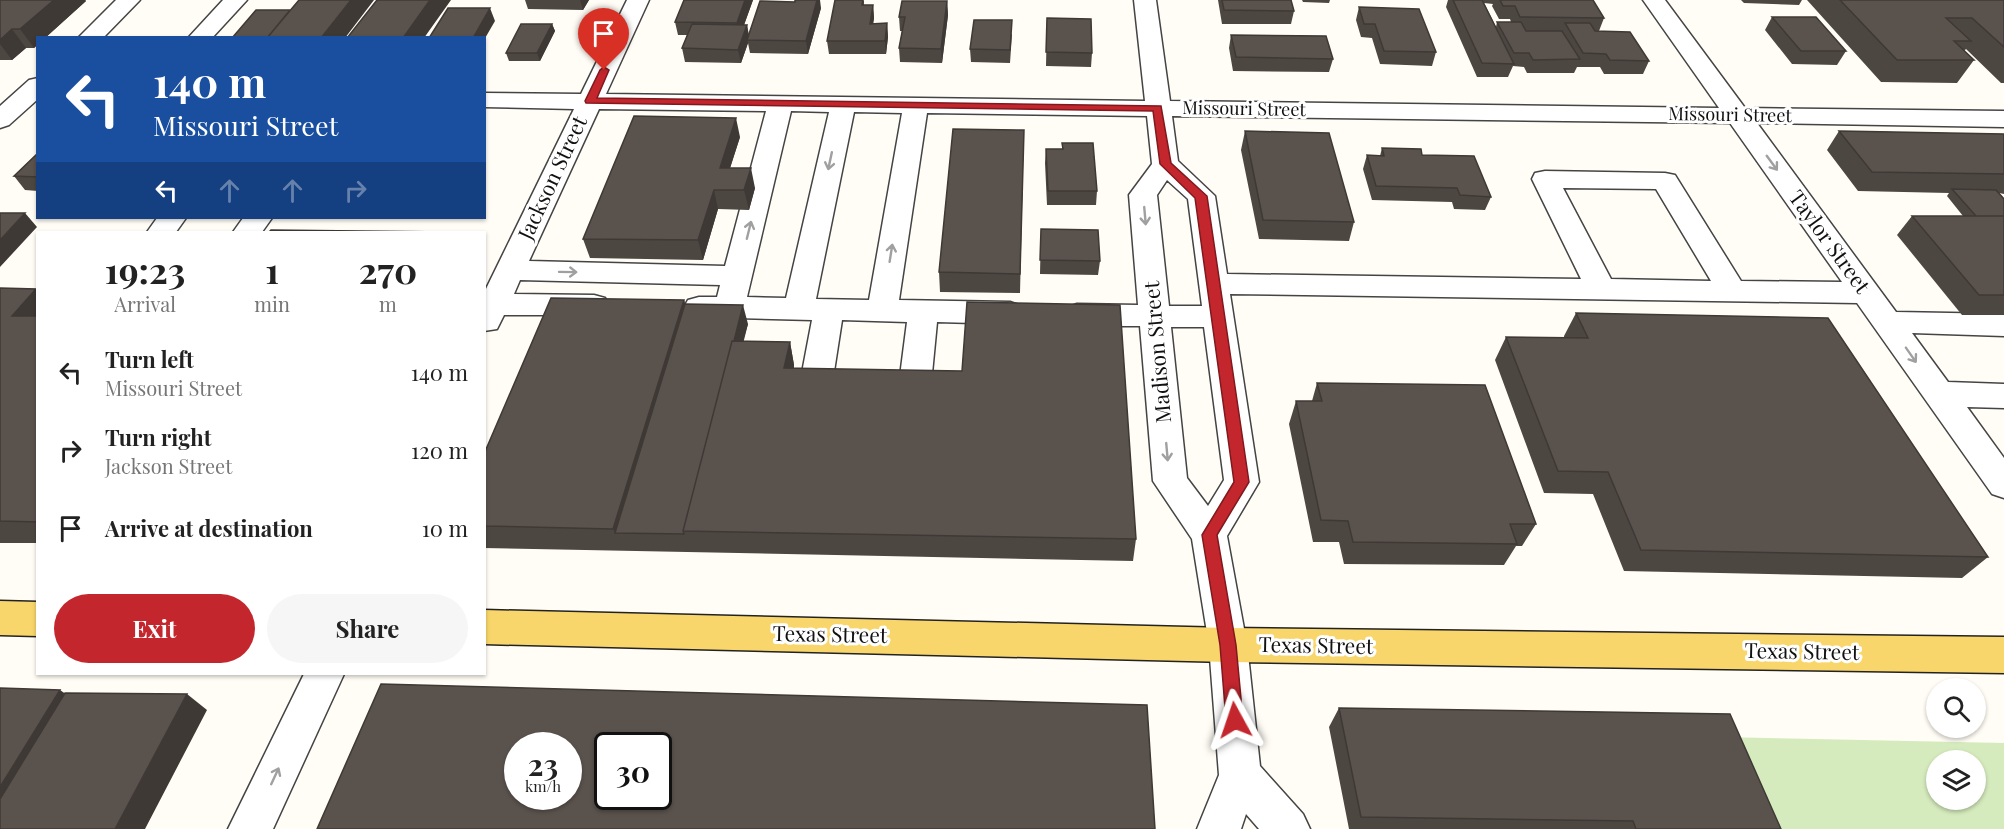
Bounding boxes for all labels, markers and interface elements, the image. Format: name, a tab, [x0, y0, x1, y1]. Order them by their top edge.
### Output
pin	[578, 8, 629, 70]
icon: arrive	[587, 17, 620, 50]
text: 140 m	[153, 53, 266, 109]
icon: left	[54, 60, 132, 138]
street label: Missouri Street	[1182, 95, 1307, 121]
street label: Missouri Street	[1668, 101, 1793, 127]
text: Missouri Street	[153, 107, 338, 143]
street label: Jackson Street	[510, 110, 592, 245]
one-way arrow	[824, 152, 836, 171]
one-way arrow	[1766, 154, 1779, 170]
icon: left	[150, 174, 183, 207]
icon: ahead	[213, 174, 246, 207]
icon: ahead	[276, 174, 309, 207]
icon: right	[339, 174, 372, 207]
street label: Taylor Street	[1784, 184, 1878, 298]
one-way arrow	[1140, 205, 1151, 225]
one-way arrow	[743, 221, 755, 240]
one-way arrow	[886, 244, 897, 263]
text: 19:23	[105, 245, 185, 293]
text: 1	[265, 245, 279, 293]
text: 270	[359, 245, 417, 293]
one-way arrow	[558, 266, 578, 277]
street label: Madison Street	[1136, 280, 1176, 424]
text: Arrival	[114, 290, 176, 317]
text: min	[254, 290, 290, 317]
text: m	[379, 290, 397, 317]
text: Turn left	[105, 344, 194, 374]
one-way arrow	[1905, 347, 1917, 363]
icon: left	[54, 356, 87, 389]
text: 140 m	[411, 357, 468, 387]
text: Missouri Street	[105, 374, 242, 401]
text: Turn right	[105, 422, 211, 452]
icon: right	[54, 434, 87, 467]
text: 120 m	[411, 435, 468, 465]
one-way arrow	[1162, 441, 1173, 461]
text: Jackson Street	[105, 452, 232, 479]
icon: arrive	[54, 512, 87, 545]
text: Arrive at destination	[105, 513, 313, 543]
text: 10 m	[422, 513, 468, 543]
button: Exit	[54, 594, 255, 663]
button: Share	[267, 594, 468, 663]
street label: Texas Street	[772, 618, 888, 648]
street label: Texas Street	[1258, 629, 1374, 659]
street label: Texas Street	[1744, 635, 1860, 665]
map controls	[1926, 678, 1986, 810]
button: search	[1926, 678, 1986, 738]
position arrow	[1203, 688, 1267, 752]
speed limit sign: 30	[594, 732, 672, 810]
text: 23	[528, 744, 558, 784]
button: layers	[1926, 750, 1986, 810]
one-way arrow	[269, 768, 281, 786]
text: km/h	[525, 776, 561, 796]

